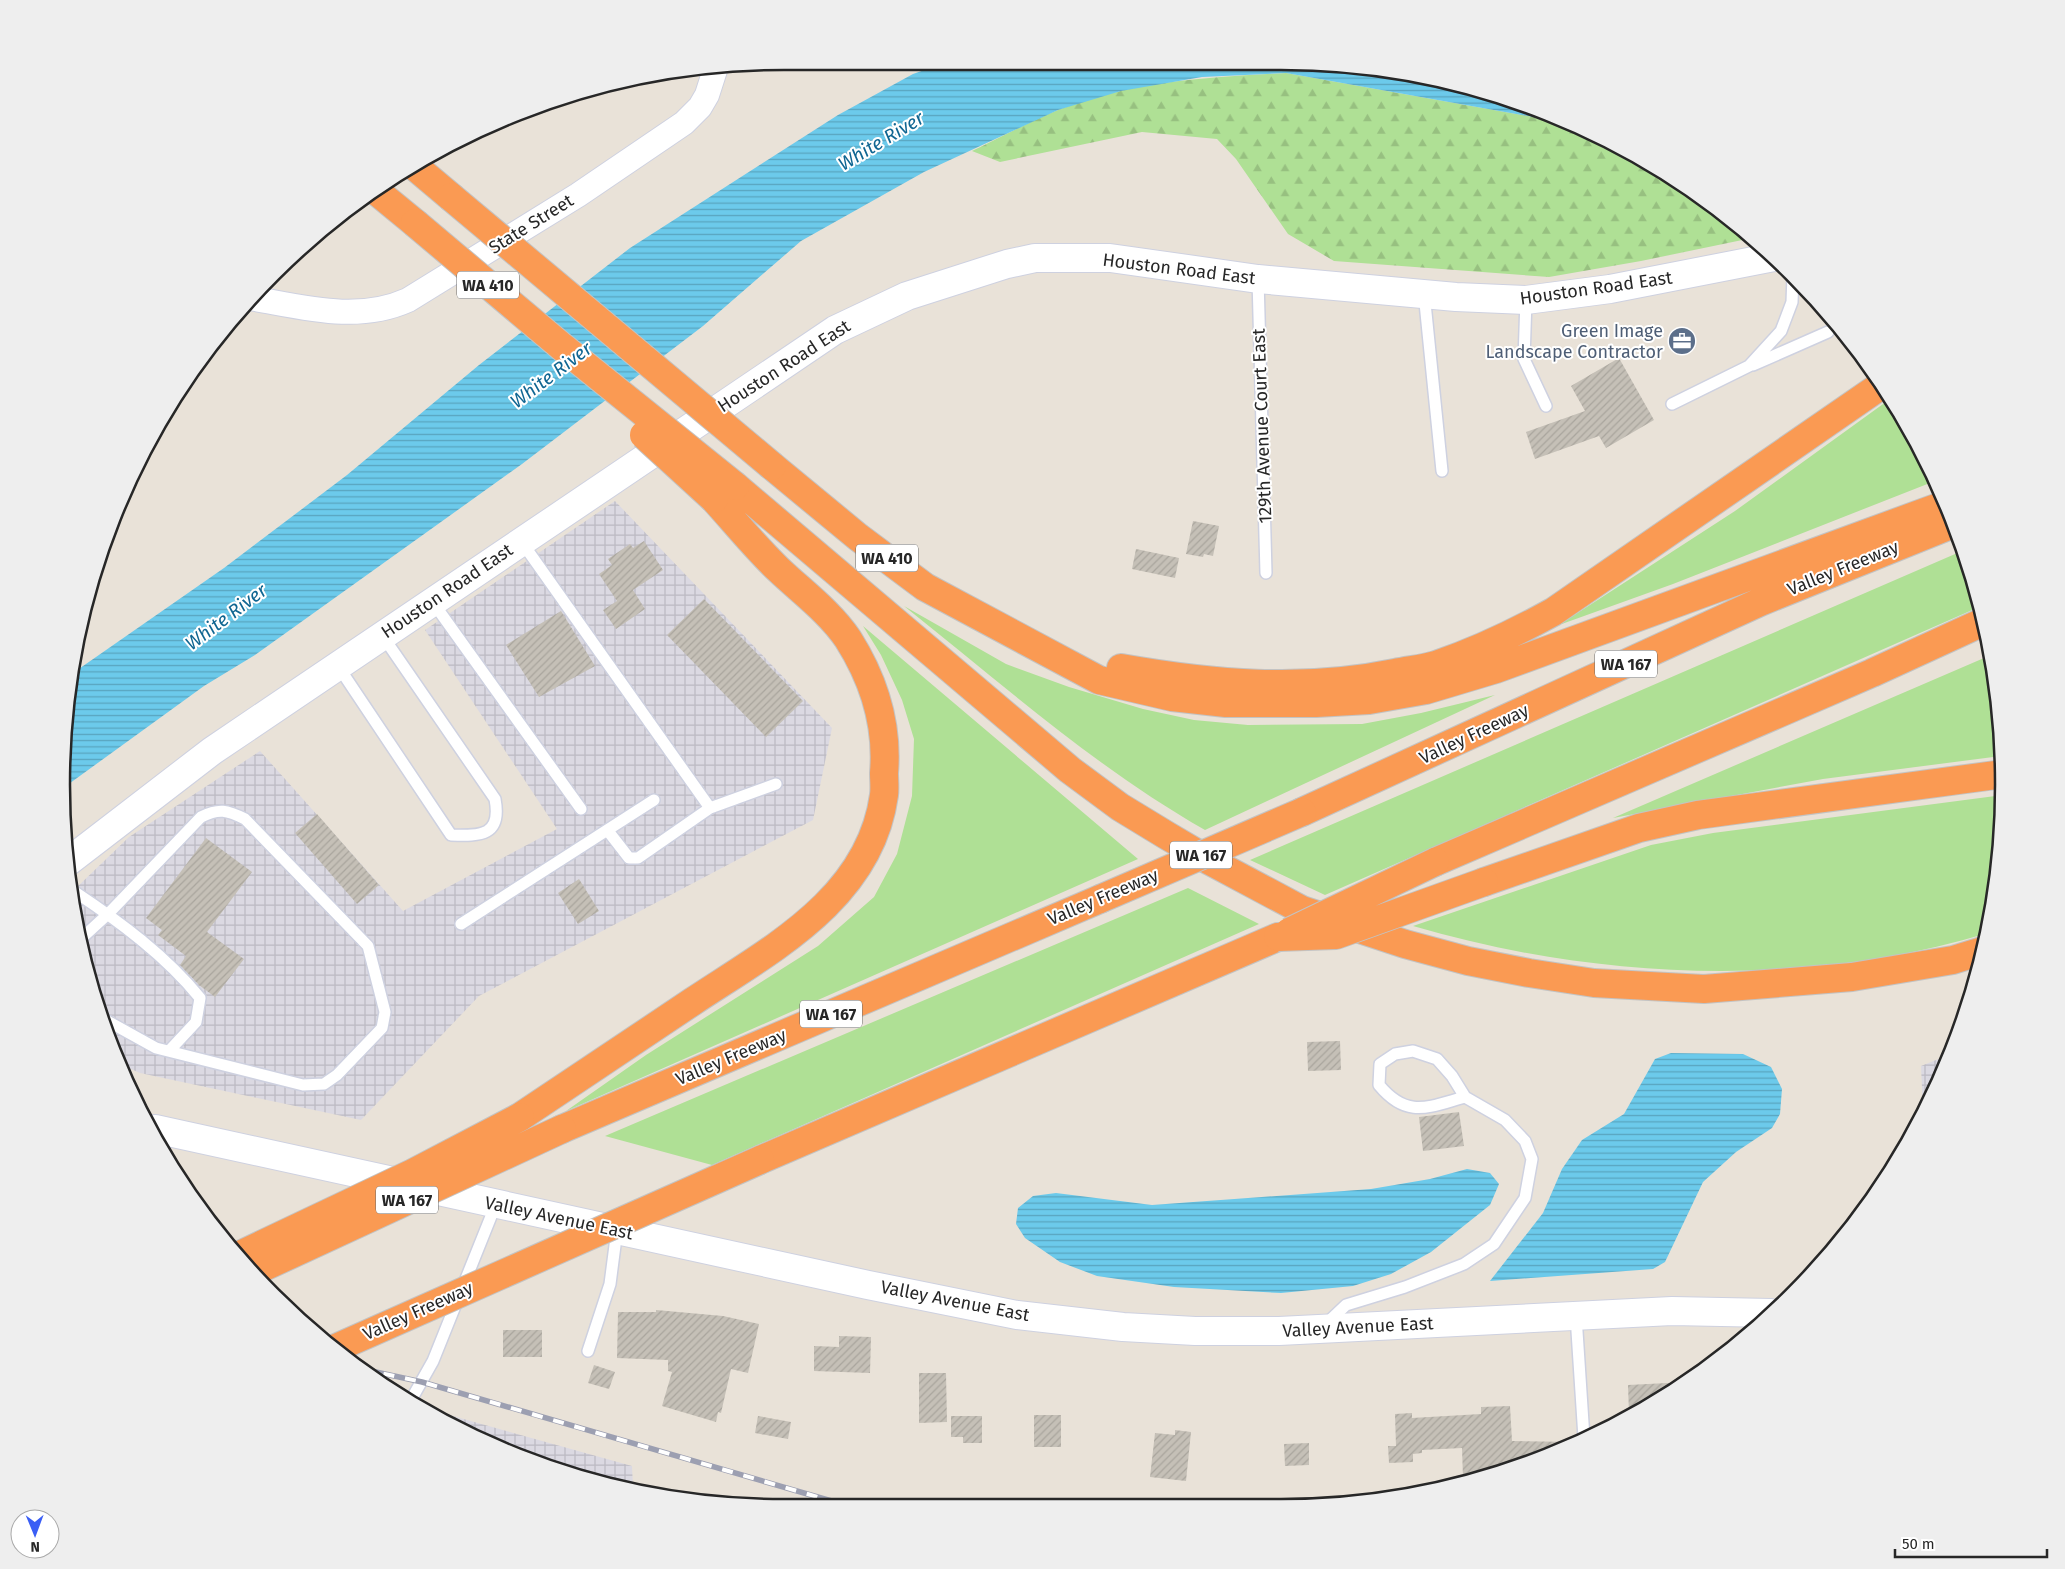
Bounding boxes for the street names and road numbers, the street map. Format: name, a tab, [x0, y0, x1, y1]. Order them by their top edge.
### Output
street label: State Street	[485, 189, 578, 259]
street label: Houston Road East	[1101, 249, 1257, 289]
street label: Houston Road East	[1518, 266, 1674, 310]
road number: WA 410	[457, 272, 519, 298]
street label: Houston Road East	[713, 315, 855, 417]
street label: 129th Avenue Court East	[1248, 328, 1276, 524]
street label: Valley Freeway	[1784, 536, 1902, 600]
street label: Houston Road East	[377, 539, 517, 643]
road number: WA 410	[856, 544, 918, 572]
road number: WA 167	[1595, 651, 1657, 678]
street label: Valley Freeway	[1416, 699, 1532, 769]
road number: WA 167	[1170, 842, 1232, 868]
street label: Valley Freeway	[1044, 864, 1162, 930]
road number: WA 167	[800, 1001, 862, 1028]
street label: Valley Freeway	[672, 1024, 790, 1090]
road number: WA 167	[376, 1186, 438, 1214]
street label: Valley Avenue East	[483, 1192, 636, 1245]
street label: Valley Avenue East	[879, 1276, 1032, 1326]
street label: Valley Freeway	[360, 1277, 477, 1345]
street label: Valley Avenue East	[1282, 1312, 1435, 1342]

